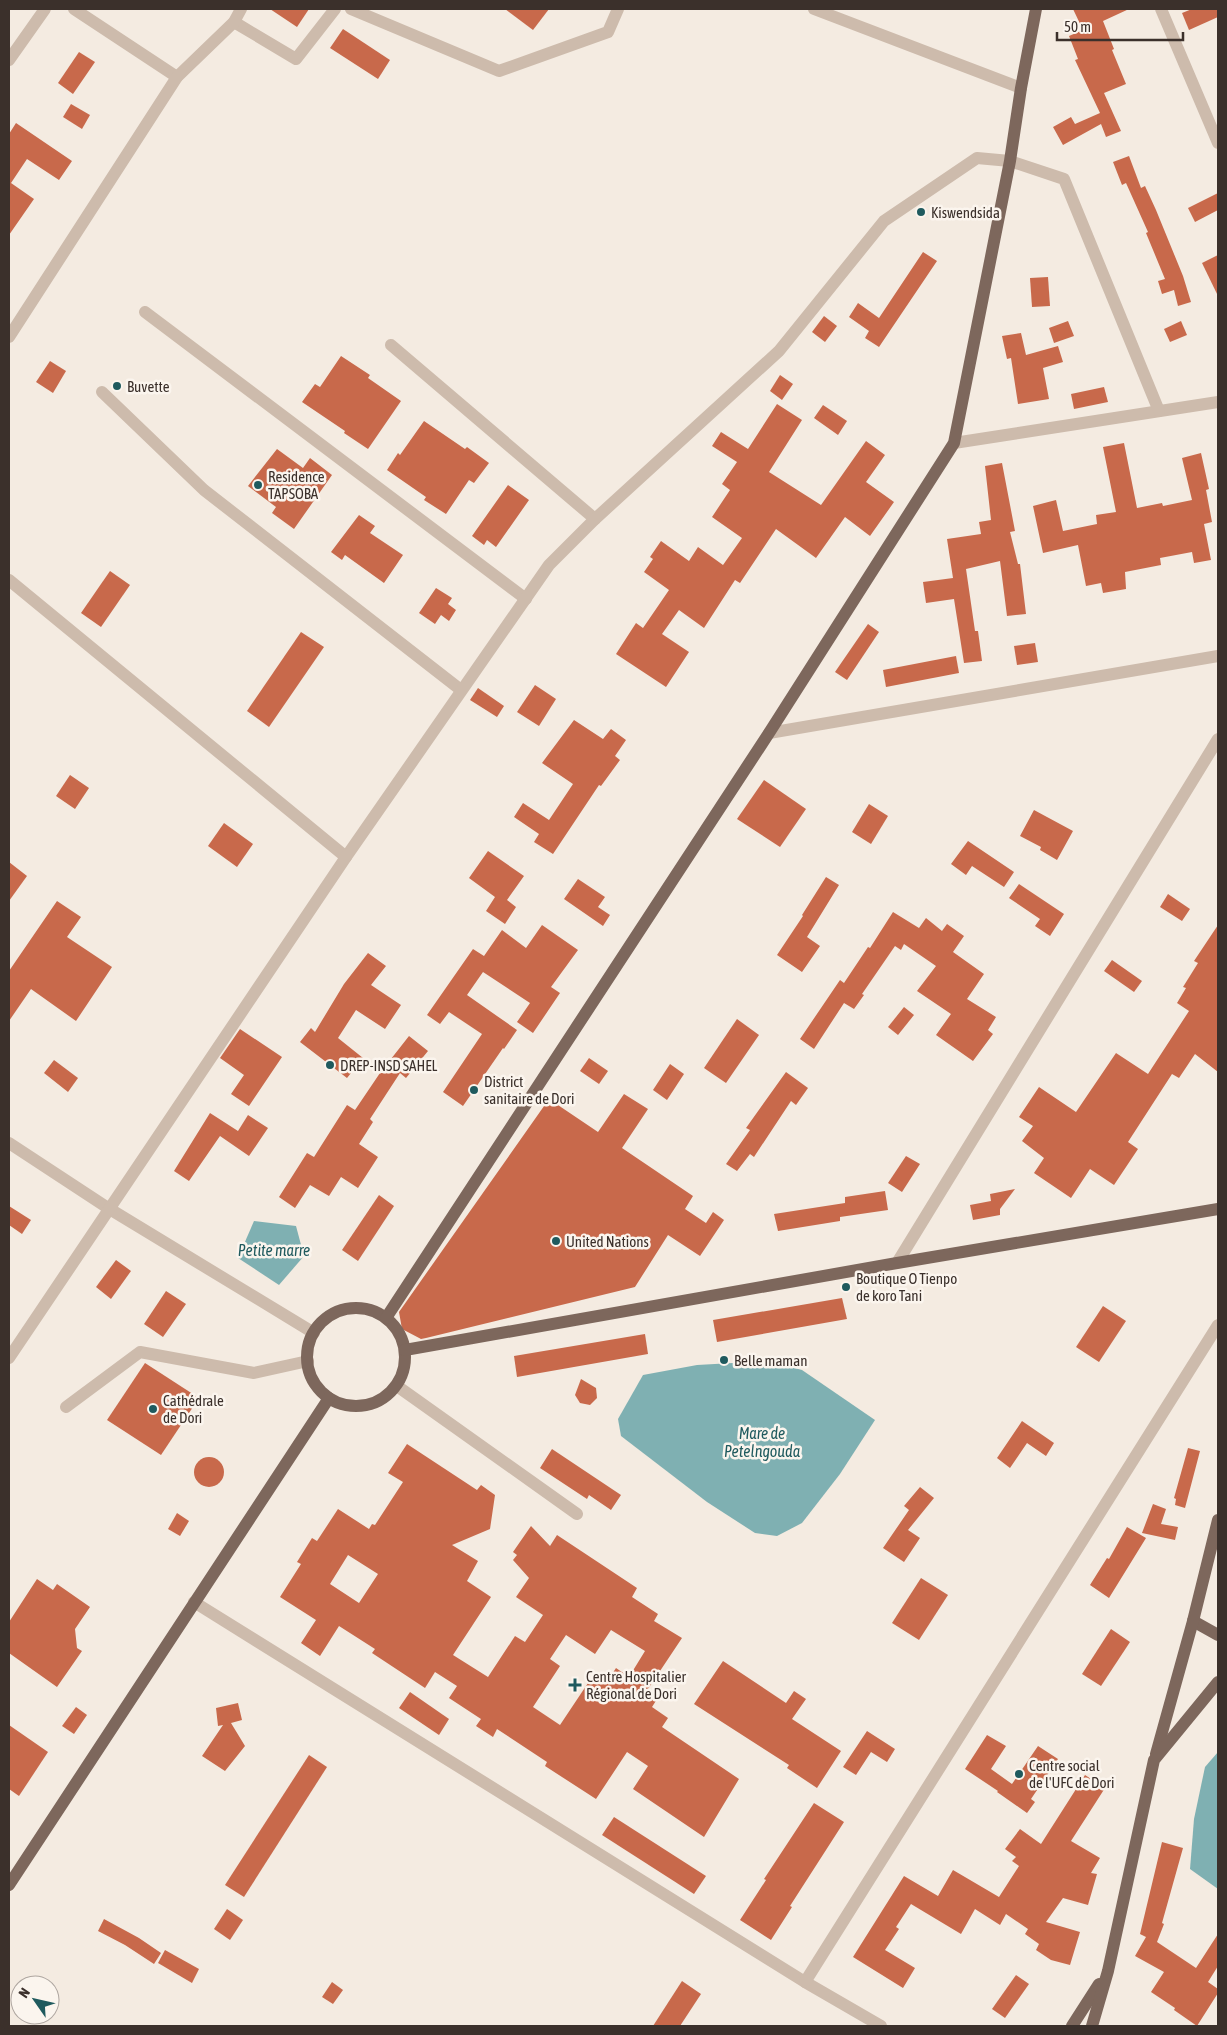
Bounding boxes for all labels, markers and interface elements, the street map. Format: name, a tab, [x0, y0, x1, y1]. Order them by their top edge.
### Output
scale bar	[1057, 10, 1183, 42]
text: 50 m	[1064, 18, 1091, 35]
place label: Kiswendsida	[931, 204, 1000, 221]
marker: Kiswendsida	[915, 206, 927, 218]
place label: Buvette	[127, 378, 170, 395]
marker: Buvette	[111, 380, 123, 392]
place label: Residence TAPSOBA	[268, 468, 325, 502]
marker: Residence TAPSOBA	[252, 479, 264, 491]
place label: DREP-INSD SAHEL	[340, 1057, 438, 1074]
marker: DREP-INSD SAHEL	[324, 1059, 336, 1071]
place label: District sanitaire de Dori	[484, 1073, 574, 1107]
marker: District sanitaire de Dori	[468, 1084, 480, 1096]
place label: United Nations	[566, 1233, 649, 1250]
marker: United Nations	[550, 1235, 562, 1247]
water label: Petite marre	[238, 1241, 310, 1259]
place label: Boutique O Tienpo de koro Tani	[856, 1270, 957, 1304]
marker: Boutique O Tienpo de koro Tani	[840, 1281, 852, 1293]
place label: Belle maman	[734, 1352, 807, 1369]
marker: Belle maman	[718, 1354, 730, 1366]
place label: Cathédrale de Dori	[163, 1392, 224, 1426]
marker: Cathédrale de Dori	[147, 1403, 159, 1415]
water label: Mare de Petelngouda	[724, 1424, 801, 1461]
place label: Centre Hospitalier Régional de Dori	[586, 1668, 687, 1702]
marker: Centre Hospitalier Régional de Dori	[568, 1678, 582, 1692]
place label: Centre social de l'UFC de Dori	[1029, 1757, 1114, 1791]
marker: Centre social de l'UFC de Dori	[1013, 1768, 1025, 1780]
north arrow	[10, 1975, 60, 2025]
text: N	[15, 1985, 33, 2001]

